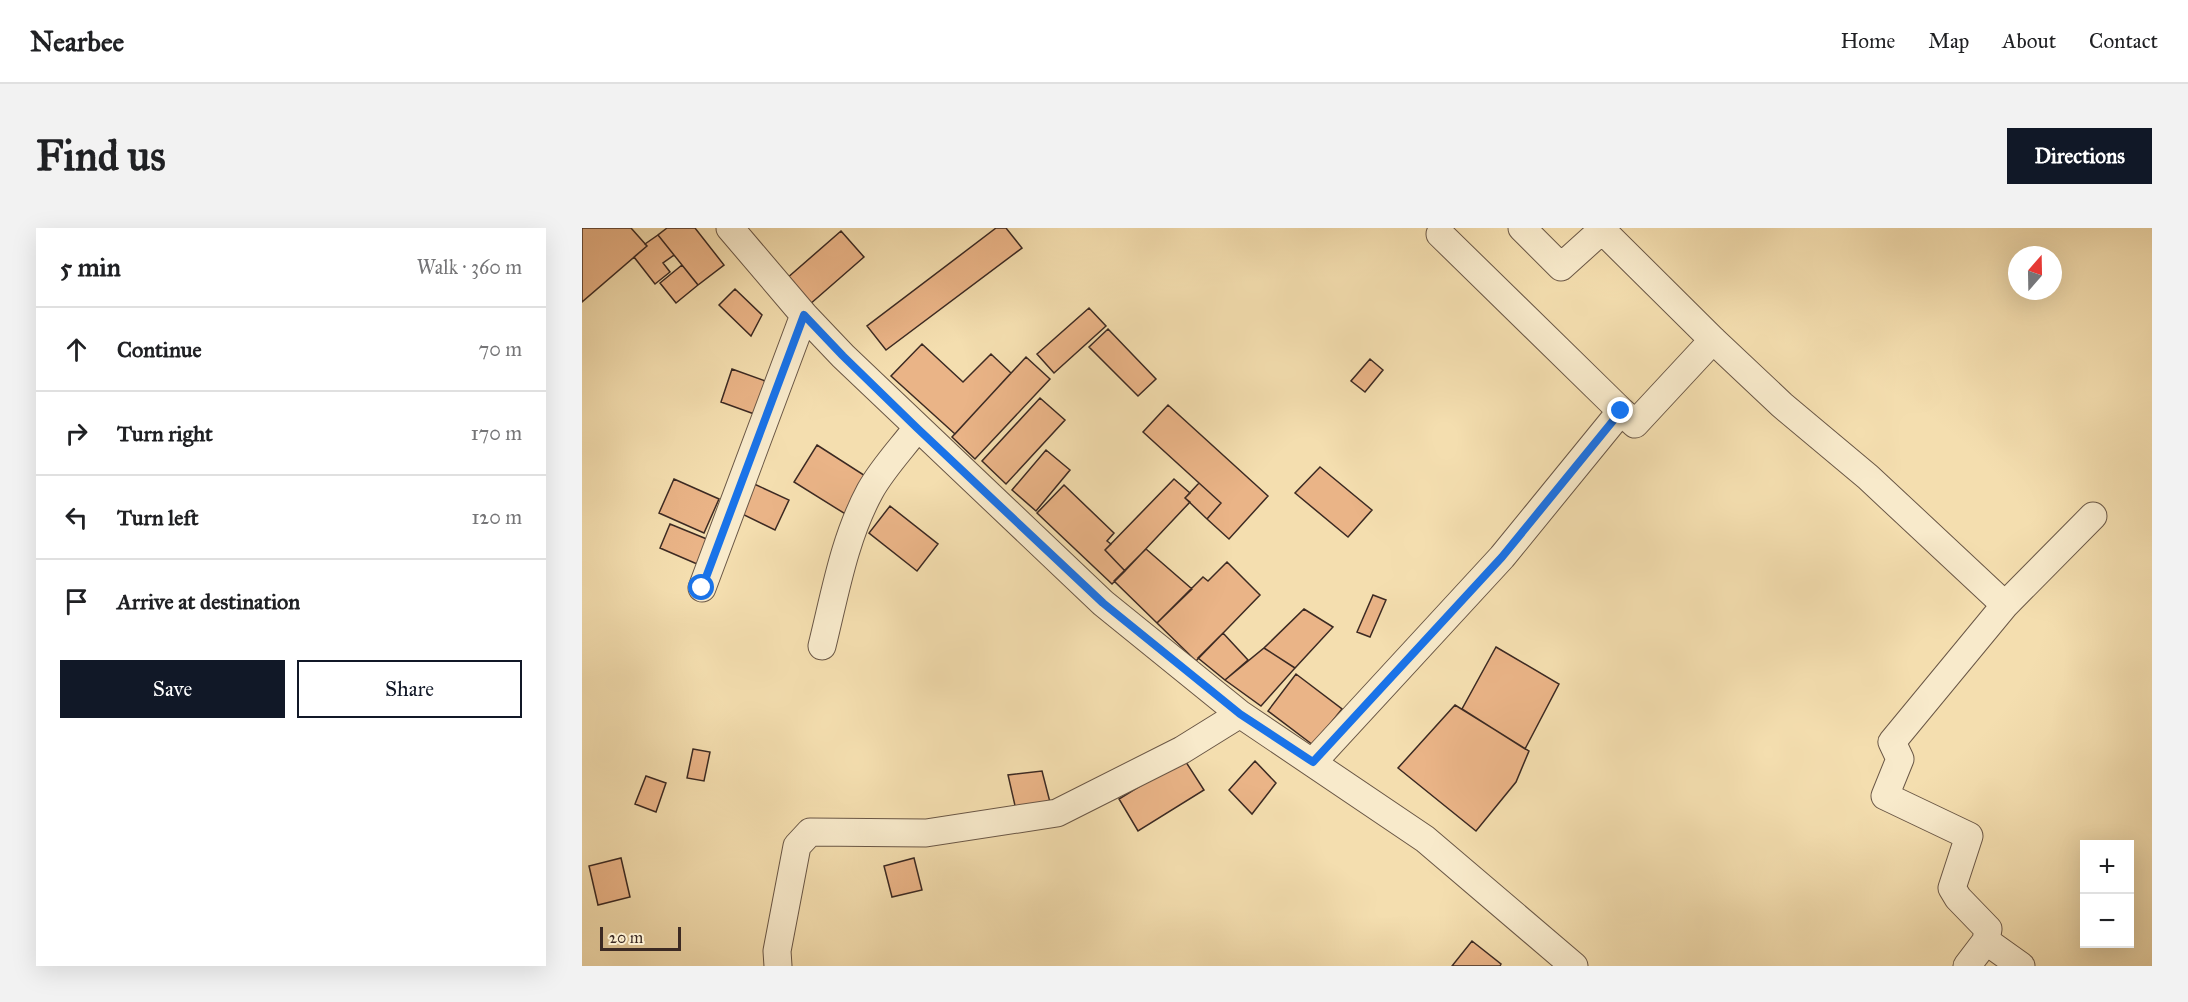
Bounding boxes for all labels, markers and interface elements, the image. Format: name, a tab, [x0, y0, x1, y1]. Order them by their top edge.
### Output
text: Nearbee	[30, 24, 124, 59]
text: Home	[1840, 28, 1895, 54]
text: Map	[1928, 28, 1969, 54]
text: About	[2002, 28, 2056, 54]
text: Contact	[2089, 28, 2158, 54]
button: Directions	[2007, 128, 2152, 184]
text: Find us	[36, 130, 166, 182]
north arrow	[2008, 246, 2062, 300]
text: 5 min	[60, 251, 121, 283]
text: Walk · 360 m	[417, 255, 522, 279]
icon: ahead	[60, 333, 93, 366]
text: Continue	[117, 336, 202, 363]
text: 70 m	[479, 337, 522, 361]
route end	[1607, 397, 1633, 423]
icon: right	[60, 417, 93, 450]
text: Turn right	[117, 420, 213, 447]
text: 170 m	[471, 421, 522, 445]
icon: left	[60, 501, 93, 534]
text: Turn left	[117, 504, 199, 531]
text: 120 m	[471, 505, 522, 529]
route start	[688, 574, 714, 600]
icon: arrive	[60, 585, 93, 618]
text: Arrive at destination	[117, 588, 300, 615]
button: Save	[60, 660, 285, 718]
button: Share	[297, 660, 522, 718]
map controls	[2080, 840, 2134, 948]
button: +	[2080, 840, 2134, 894]
button: −	[2080, 894, 2134, 948]
scale bar	[600, 924, 681, 952]
text: 20 m	[609, 928, 643, 947]

